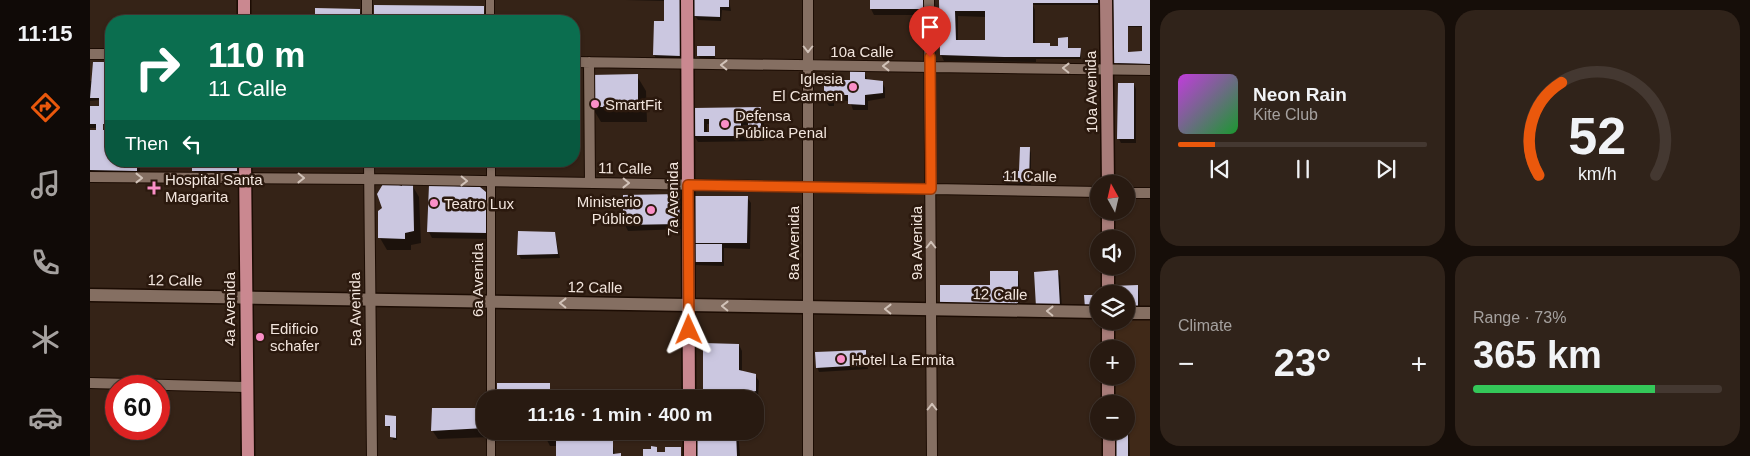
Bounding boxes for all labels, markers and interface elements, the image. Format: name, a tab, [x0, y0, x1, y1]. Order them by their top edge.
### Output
pin	[909, 6, 951, 57]
icon: arrive	[916, 13, 944, 41]
text: 11:15	[17, 21, 73, 46]
icon: right	[125, 35, 190, 100]
text: 110 m	[208, 35, 305, 74]
street label: 10a Calle	[830, 43, 894, 60]
one-way arrow	[803, 45, 813, 53]
street label: 10a Avenida	[1082, 50, 1100, 133]
one-way arrow	[720, 60, 728, 70]
one-way arrow	[882, 61, 890, 71]
one-way arrow	[1062, 63, 1070, 73]
place label: Iglesia El Carmen	[772, 70, 844, 104]
text: 11 Calle	[208, 76, 287, 101]
marker: Iglesia El Carmen	[847, 81, 859, 93]
text: Neon Rain	[1253, 84, 1347, 105]
icon: directions	[28, 90, 63, 125]
place label: SmartFit	[605, 96, 663, 113]
marker: SmartFit	[589, 98, 601, 110]
text: Kite Club	[1253, 106, 1318, 123]
place label: Defensa Pública Penal	[735, 107, 827, 141]
text: 52	[1569, 107, 1626, 165]
marker: Defensa Pública Penal	[719, 118, 731, 130]
icon: left	[178, 130, 206, 158]
text: Then	[125, 133, 168, 154]
icon: previous	[1206, 155, 1234, 183]
icon: pause	[1289, 155, 1317, 183]
icon: next	[1372, 155, 1400, 183]
street label: 11 Calle	[598, 159, 652, 177]
street label: 7a Avenida	[664, 161, 681, 236]
text: km/h	[1578, 164, 1617, 184]
icon: music	[28, 167, 63, 202]
street label: 11 Calle	[1003, 167, 1057, 185]
place label: Hospital Santa Margarita	[165, 171, 263, 205]
one-way arrow	[135, 172, 143, 183]
one-way arrow	[297, 173, 305, 184]
north arrow	[1090, 175, 1135, 220]
map controls	[1090, 175, 1135, 440]
one-way arrow	[460, 176, 468, 186]
one-way arrow	[622, 178, 630, 189]
marker: Hospital Santa Margarita	[147, 181, 161, 195]
place label: Ministerio Público	[577, 193, 641, 227]
place label: Teatro Lux	[444, 195, 515, 212]
marker: Teatro Lux	[428, 197, 440, 209]
marker: Ministerio Público	[645, 204, 657, 216]
street label: 8a Avenida	[785, 205, 802, 280]
street label: 9a Avenida	[908, 205, 925, 280]
button: sound	[1090, 230, 1135, 275]
one-way arrow	[926, 241, 936, 248]
street label: 6a Avenida	[469, 242, 486, 317]
icon: phone	[28, 245, 63, 280]
street label: 12 Calle	[147, 271, 203, 289]
street label: 4a Avenida	[221, 271, 238, 346]
street label: 5a Avenida	[346, 271, 364, 346]
street label: 12 Calle	[567, 278, 623, 296]
street label: 12 Calle	[972, 285, 1028, 303]
button: layers	[1090, 285, 1135, 330]
one-way arrow	[558, 298, 566, 308]
one-way arrow	[721, 301, 728, 311]
position arrow	[662, 303, 714, 355]
one-way arrow	[883, 304, 891, 314]
one-way arrow	[1046, 306, 1054, 316]
text: Range · 73%	[1473, 309, 1566, 326]
text: Climate	[1178, 317, 1232, 334]
place label: Edificio schafer	[270, 320, 319, 354]
icon: climate	[28, 322, 63, 357]
marker: Edificio schafer	[254, 331, 266, 343]
text: 365 km	[1473, 334, 1602, 376]
button: +	[1090, 340, 1135, 385]
text: 23°	[1274, 342, 1331, 384]
text: −	[1178, 348, 1194, 379]
text: +	[1411, 348, 1427, 379]
place label: Hotel La Ermita	[851, 351, 955, 368]
marker: Hotel La Ermita	[835, 353, 847, 365]
speed limit sign: 60	[105, 375, 170, 440]
button: −	[1090, 395, 1135, 440]
icon: car	[28, 400, 63, 435]
one-way arrow	[927, 403, 937, 411]
text: 11:16 · 1 min · 400 m	[528, 404, 712, 425]

